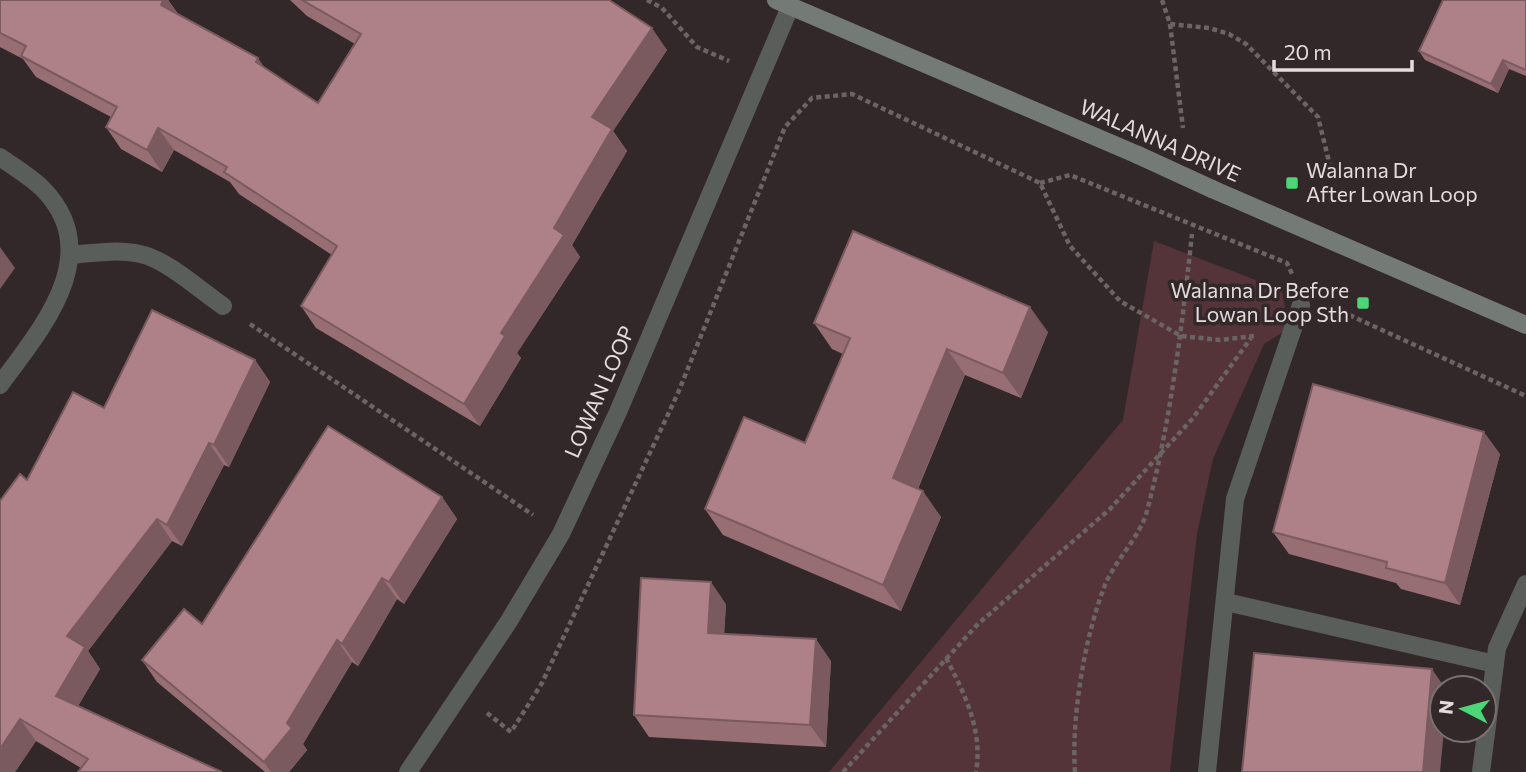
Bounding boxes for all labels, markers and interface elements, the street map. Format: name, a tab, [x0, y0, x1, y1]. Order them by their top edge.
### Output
scale bar	[1274, 28, 1412, 72]
text: 20 m	[1284, 39, 1332, 64]
street label: WALANNA DRIVE	[1076, 93, 1245, 186]
place label: Walanna Dr After Lowan Loop	[1306, 157, 1478, 206]
marker: Walanna Dr After Lowan Loop	[1284, 175, 1300, 191]
place label: Walanna Dr Before Lowan Loop Sth	[1171, 277, 1349, 326]
marker: Walanna Dr Before Lowan Loop Sth	[1355, 295, 1371, 311]
street label: LOWAN LOOP	[558, 322, 639, 461]
north arrow	[1428, 674, 1498, 744]
text: N	[1433, 699, 1458, 715]

